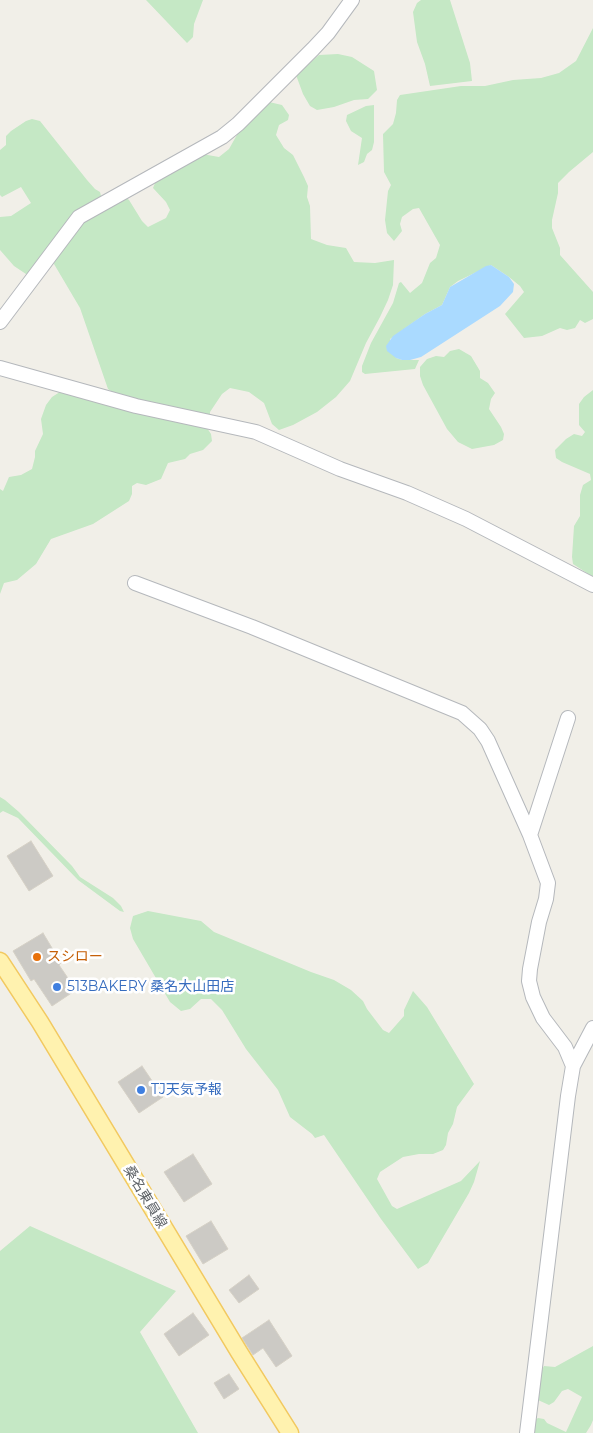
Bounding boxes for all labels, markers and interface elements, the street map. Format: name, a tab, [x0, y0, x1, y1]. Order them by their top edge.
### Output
place label: スシロー	[47, 949, 103, 965]
marker: スシロー	[31, 951, 43, 963]
place label: 513BAKERY 桑名大山田店	[67, 979, 234, 995]
marker: 513BAKERY 桑名大山田店	[51, 981, 63, 993]
place label: TJ天気予報	[151, 1082, 222, 1098]
marker: TJ天気予報	[135, 1084, 147, 1096]
street label: 桑名東員線	[120, 1163, 170, 1231]

